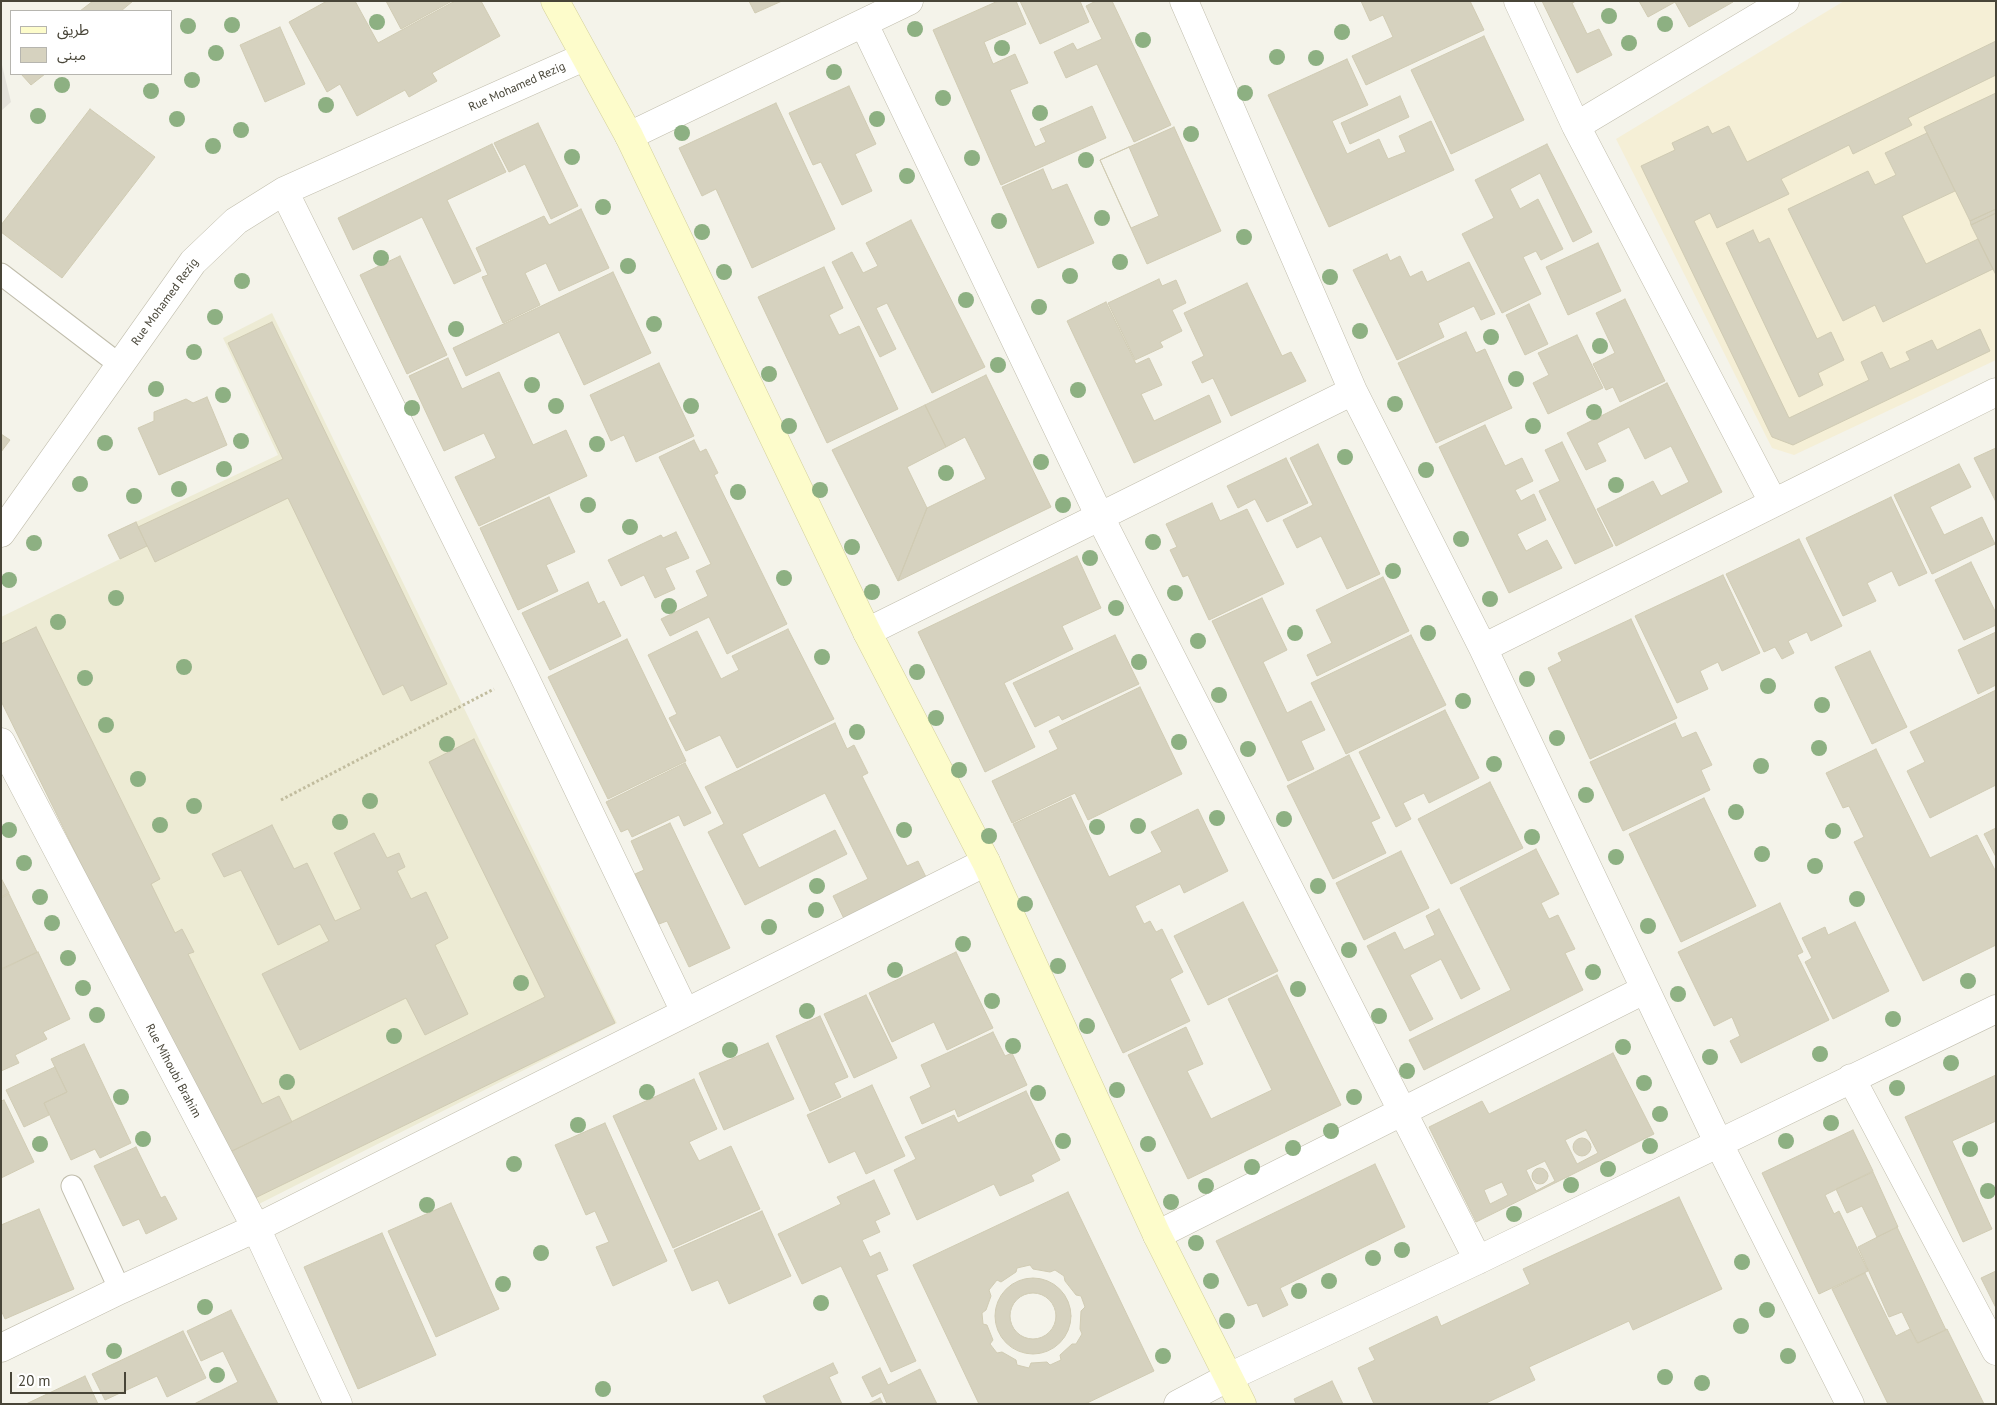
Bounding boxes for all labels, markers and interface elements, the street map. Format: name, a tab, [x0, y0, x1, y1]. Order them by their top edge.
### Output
legend	[10, 10, 172, 75]
text: طريق	[57, 20, 89, 39]
text: مبنى	[57, 45, 86, 64]
street label: Rue Mohamed Rezig	[466, 59, 568, 115]
street label: Rue Mohamed Rezig	[129, 256, 201, 348]
street label: Rue Mihoubi Brahim	[142, 1022, 204, 1120]
scale bar	[12, 1362, 129, 1394]
text: 20 m	[18, 1371, 51, 1390]

